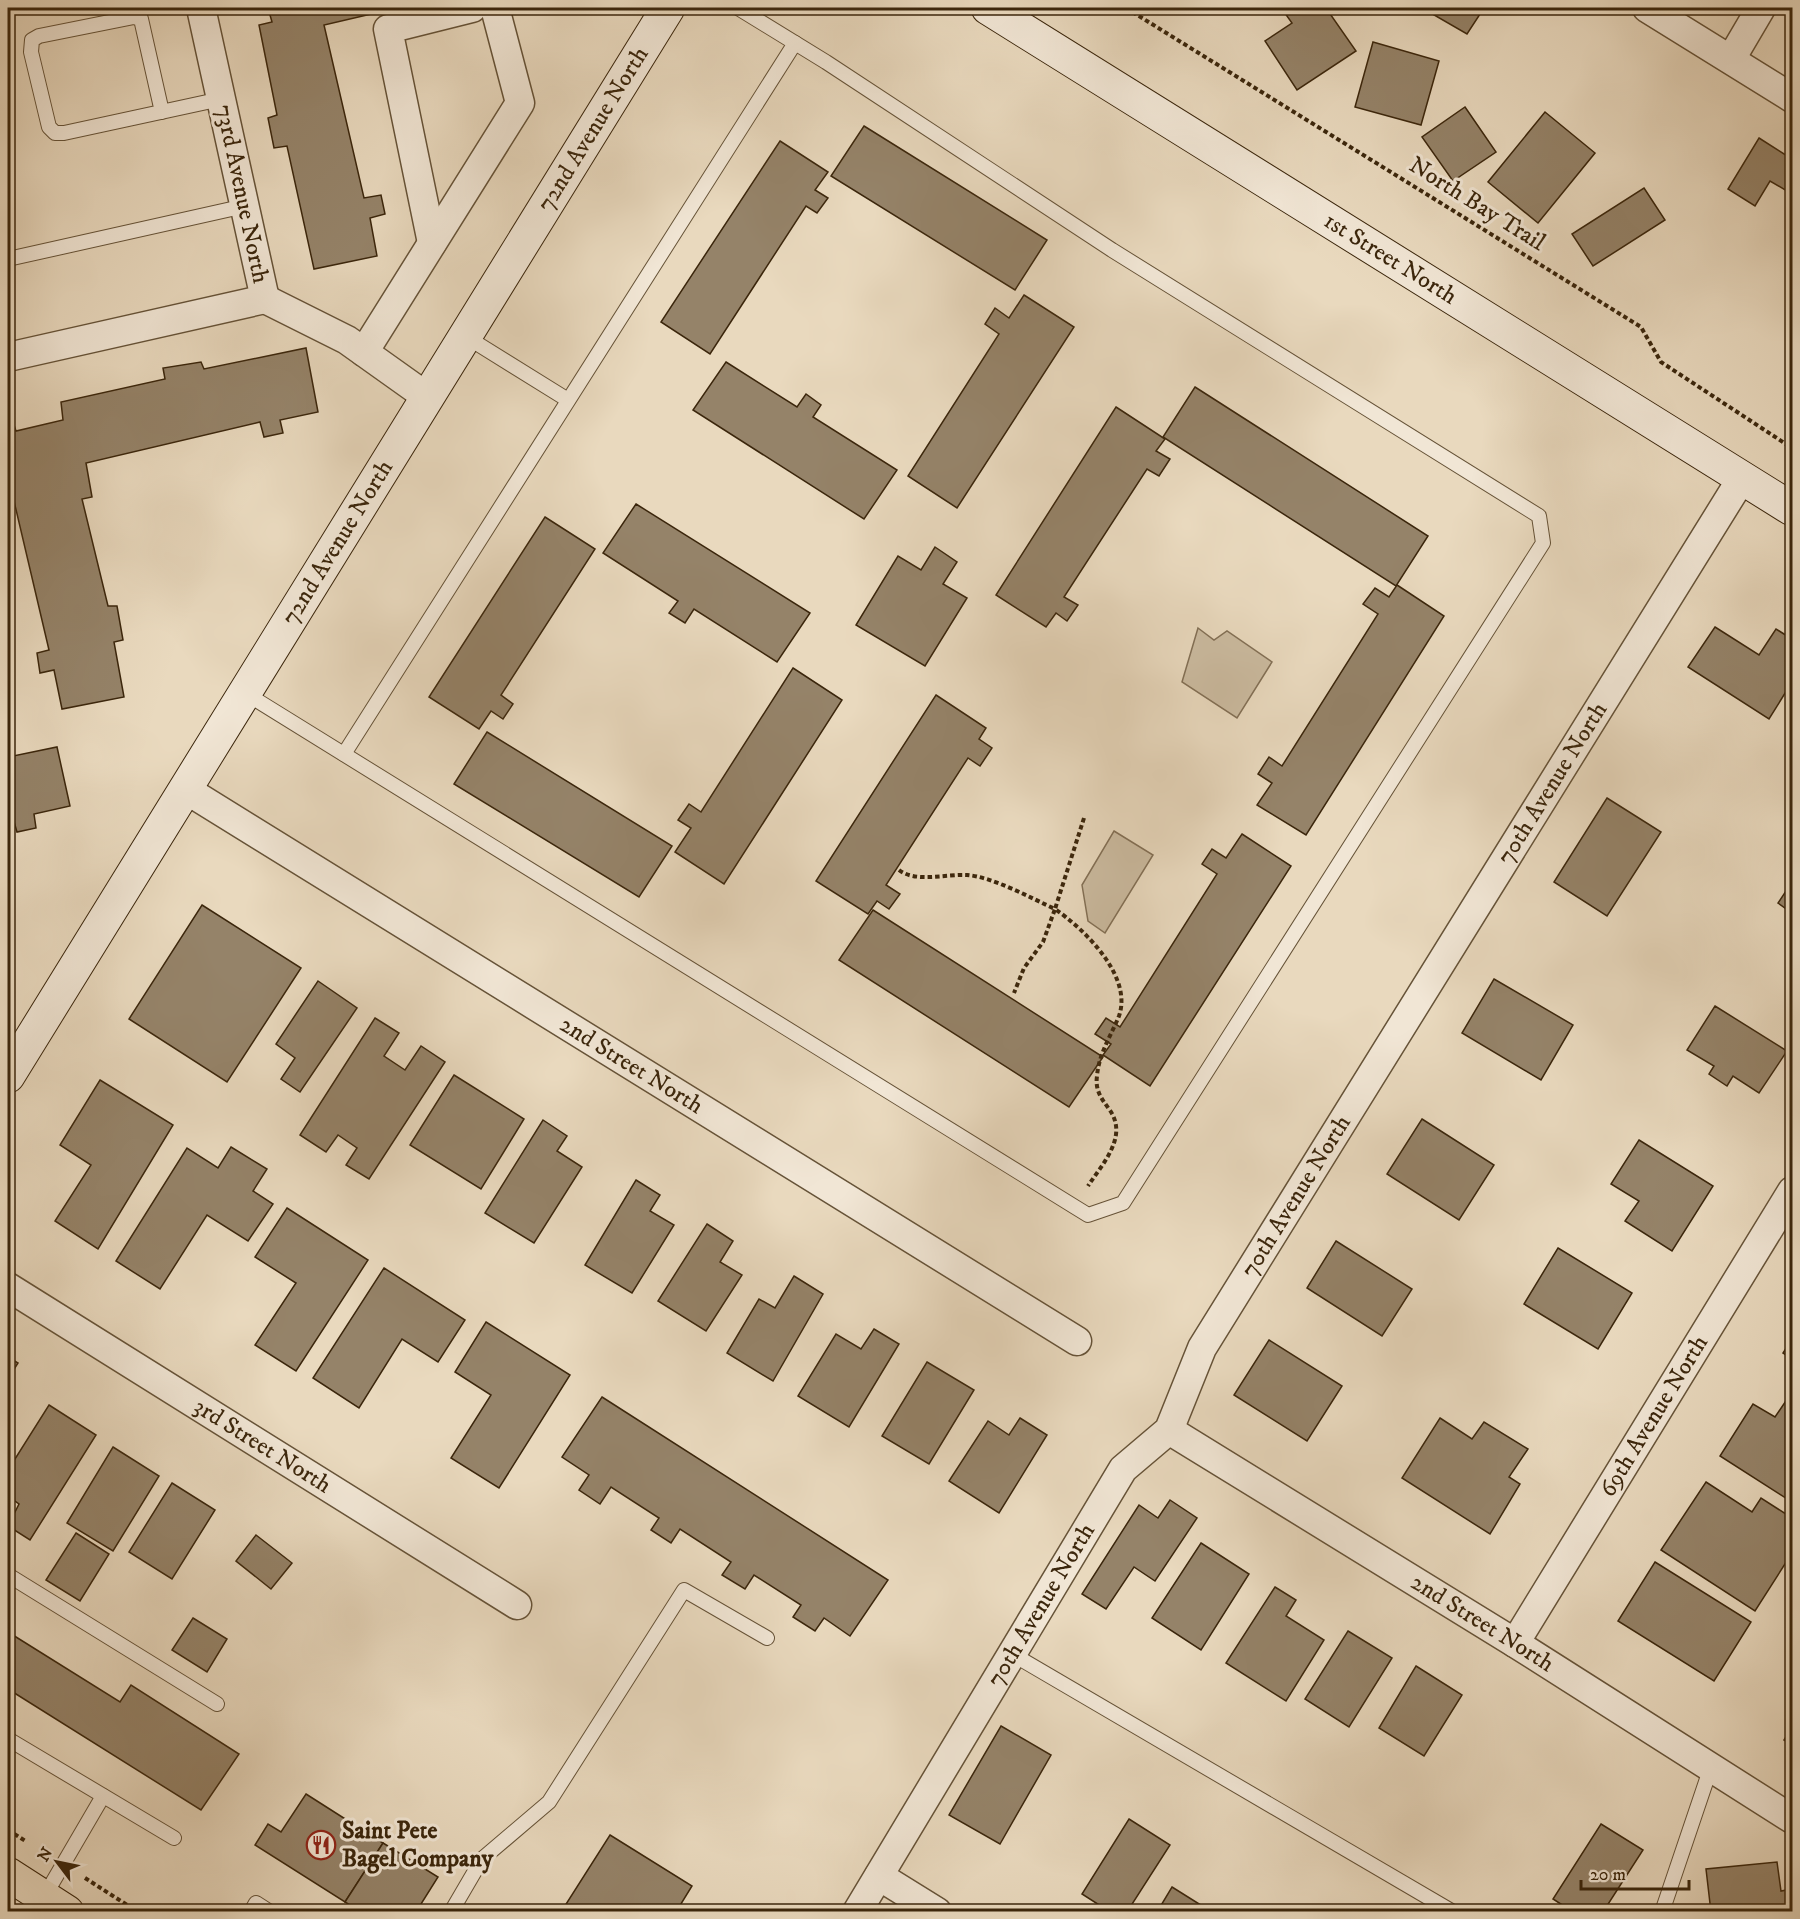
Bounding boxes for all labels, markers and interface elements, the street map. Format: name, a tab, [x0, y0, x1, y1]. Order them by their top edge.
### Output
street label: 72nd Avenue North	[531, 41, 656, 217]
street label: 73rd Avenue North	[208, 102, 276, 286]
street label: North Bay Trail	[1403, 150, 1551, 258]
street label: 1st Street North	[1318, 206, 1463, 312]
street label: 72nd Avenue North	[275, 454, 400, 631]
street label: 70th Avenue North	[1491, 696, 1614, 870]
street label: 2nd Street North	[554, 1010, 709, 1121]
street label: 70th Avenue North	[1235, 1109, 1358, 1283]
street label: 69th Avenue North	[1593, 1329, 1715, 1503]
street label: 3rd Street North	[188, 1392, 337, 1500]
street label: 70th Avenue North	[981, 1518, 1102, 1692]
street label: 2nd Street North	[1405, 1567, 1560, 1679]
place label: Saint Pete Bagel Company	[342, 1816, 494, 1874]
restaurant icon: Saint Pete Bagel Company	[305, 1829, 337, 1861]
north arrow	[27, 1832, 87, 1892]
text: N	[33, 1844, 57, 1865]
scale bar	[1581, 1853, 1689, 1891]
text: 20 m	[1590, 1864, 1626, 1886]

